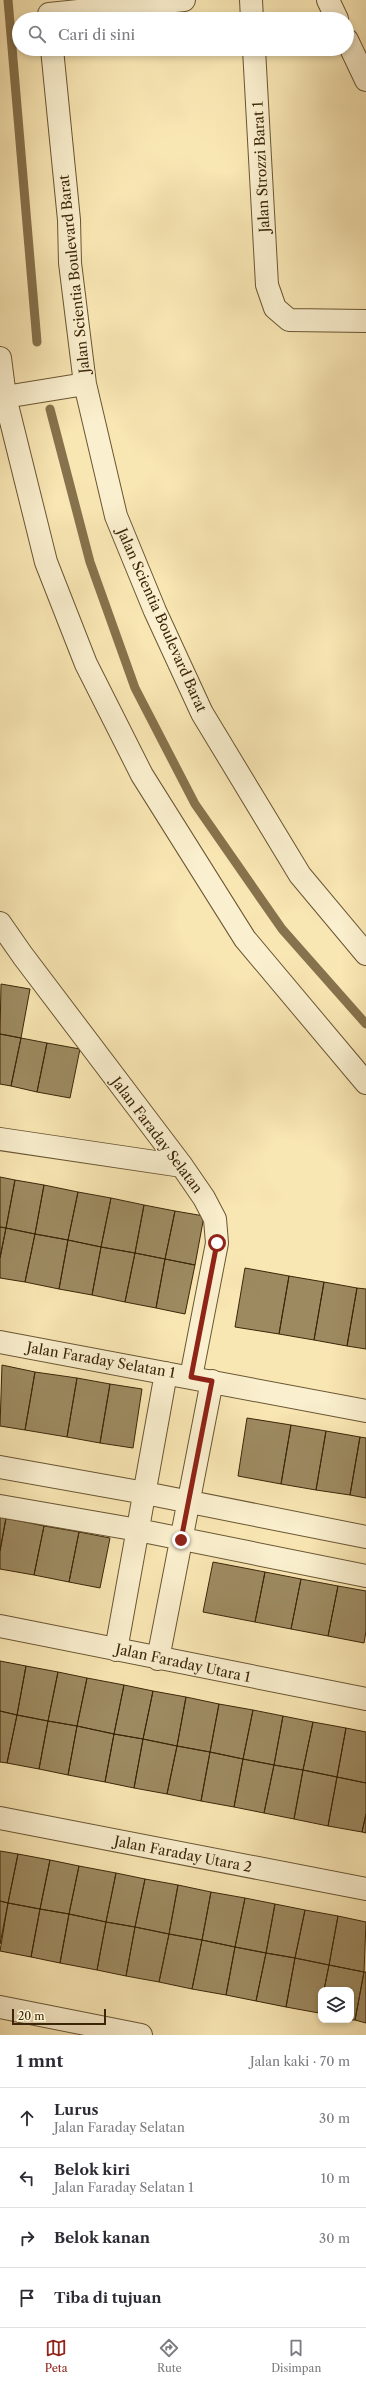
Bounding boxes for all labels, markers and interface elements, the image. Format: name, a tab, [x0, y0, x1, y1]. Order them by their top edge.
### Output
search box	[12, 12, 354, 56]
icon: search	[26, 23, 48, 45]
text: Cari di sini	[58, 25, 135, 44]
street label: Jalan Strozzi Barat 1	[249, 101, 274, 235]
street label: Jalan Scientia Boulevard Barat	[55, 174, 94, 376]
street label: Jalan Scientia Boulevard Barat	[112, 523, 211, 715]
street label: Jalan Faraday Selatan	[106, 1072, 207, 1197]
route start	[208, 1234, 226, 1252]
street label: Jalan Faraday Selatan 1	[23, 1338, 177, 1382]
route end	[172, 1531, 190, 1549]
street label: Jalan Faraday Utara 1	[112, 1639, 252, 1686]
street label: Jalan Faraday Utara 2	[111, 1831, 253, 1876]
map controls	[318, 1987, 354, 2023]
button: layers	[318, 1987, 354, 2023]
scale bar	[12, 2007, 106, 2026]
text: 20 m	[18, 2009, 44, 2023]
text: 1 mnt	[16, 2051, 63, 2071]
text: Jalan kaki · 70 m	[250, 2053, 350, 2069]
text: Lurus	[54, 2100, 99, 2119]
icon: ahead	[16, 2107, 38, 2129]
text: 30 m	[319, 2110, 350, 2126]
text: Jalan Faraday Selatan	[54, 2119, 185, 2135]
text: Belok kiri	[54, 2160, 130, 2179]
icon: left	[16, 2167, 38, 2189]
text: 10 m	[321, 2170, 350, 2186]
text: Jalan Faraday Selatan 1	[54, 2179, 194, 2195]
icon: right	[16, 2227, 38, 2249]
text: Belok kanan	[54, 2228, 150, 2247]
text: 30 m	[319, 2230, 350, 2246]
icon: arrive	[16, 2287, 38, 2309]
text: Tiba di tujuan	[54, 2288, 162, 2307]
tab: Peta	[45, 2337, 68, 2375]
tab: Rute	[157, 2337, 182, 2375]
tab: Disimpan	[271, 2337, 321, 2375]

